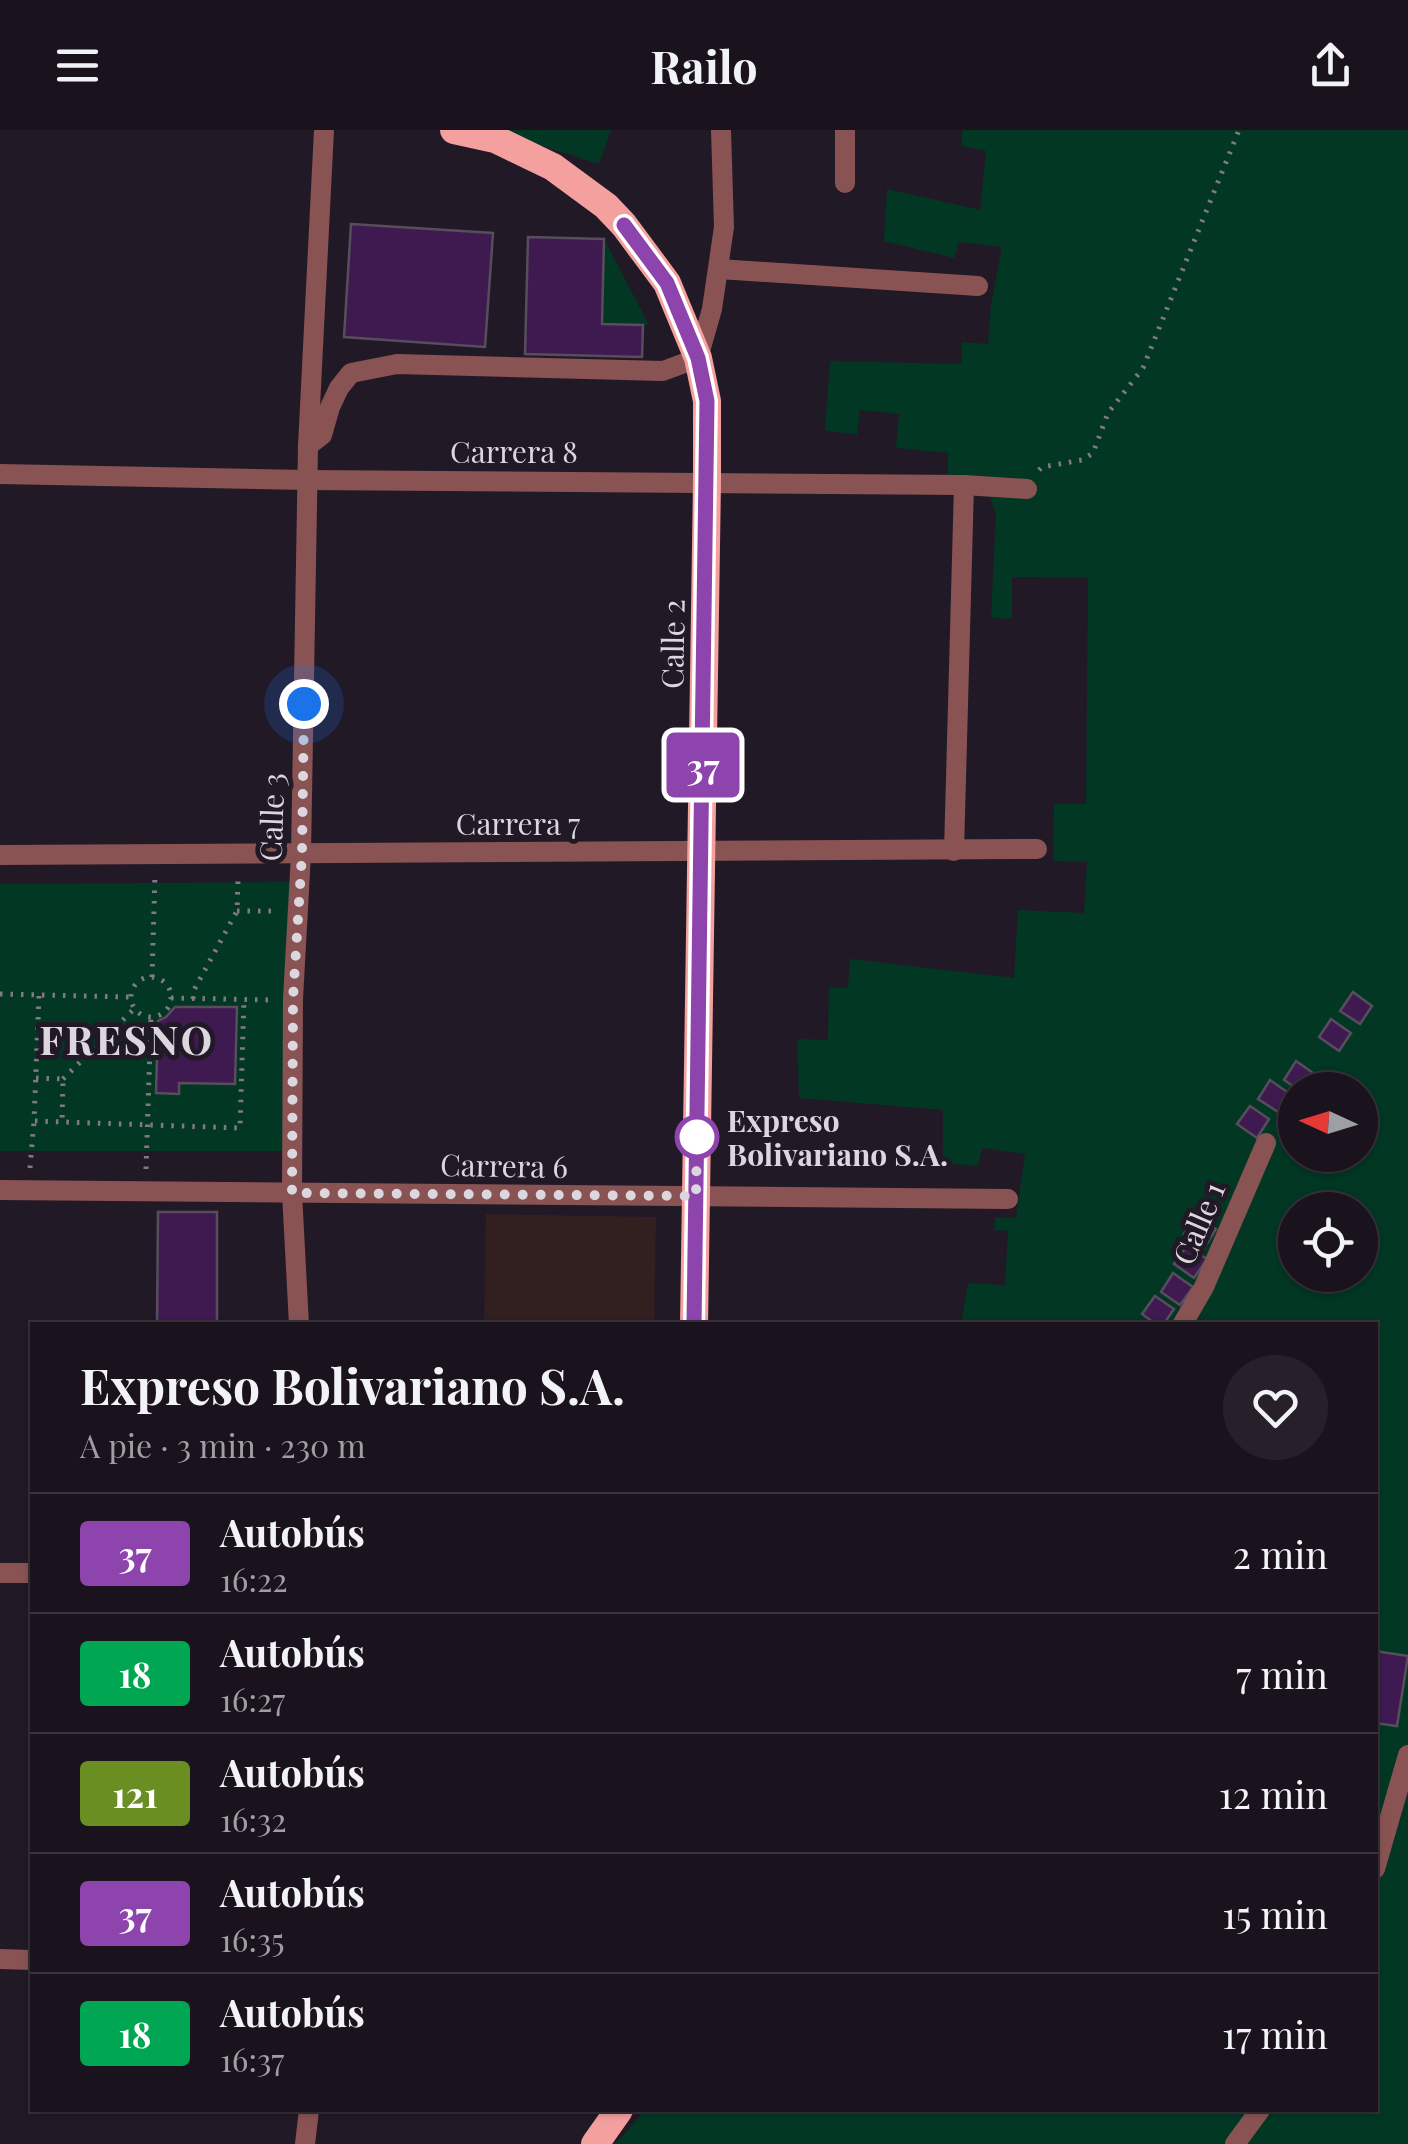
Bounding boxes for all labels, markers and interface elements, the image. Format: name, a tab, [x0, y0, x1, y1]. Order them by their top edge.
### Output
text: Railo	[650, 35, 758, 95]
icon: menu	[50, 38, 105, 93]
icon: share	[1303, 38, 1358, 93]
street label: Carrera 8	[450, 431, 578, 471]
street label: Calle 2	[651, 599, 693, 689]
your location	[279, 679, 329, 729]
line badge: 37	[658, 732, 748, 798]
text: 37	[686, 742, 720, 789]
street label: Calle 3	[249, 772, 293, 862]
street label: Carrera 7	[456, 803, 580, 843]
district label: FRESNO	[39, 1012, 215, 1065]
north arrow	[1278, 1072, 1378, 1172]
map controls	[1278, 1072, 1378, 1292]
place label: Expreso Bolivariano S.A.	[727, 1100, 948, 1174]
marker: Expreso Bolivariano S.A.	[676, 1116, 718, 1158]
street label: Carrera 6	[440, 1144, 568, 1186]
street label: Calle 1	[1163, 1176, 1233, 1270]
button: locate	[1278, 1192, 1378, 1292]
text: Expreso Bolivariano S.A.	[80, 1353, 625, 1417]
button: heart	[1223, 1355, 1328, 1460]
text: A pie · 3 min · 230 m	[80, 1423, 366, 1466]
text: Autobús	[220, 1506, 365, 1557]
text: 2 min	[1233, 1528, 1328, 1579]
text: 37	[118, 1530, 152, 1577]
text: 16:22	[220, 1557, 288, 1600]
text: Autobús	[220, 1626, 365, 1677]
text: 7 min	[1236, 1648, 1328, 1699]
text: 18	[118, 1650, 152, 1697]
text: 16:27	[220, 1677, 285, 1720]
text: Autobús	[220, 1746, 365, 1797]
text: 12 min	[1219, 1768, 1328, 1819]
text: 121	[112, 1770, 158, 1817]
text: 16:32	[220, 1797, 287, 1840]
text: Autobús	[220, 1866, 365, 1917]
text: 15 min	[1222, 1888, 1328, 1939]
text: 37	[118, 1890, 152, 1937]
text: 16:35	[220, 1917, 285, 1960]
text: Autobús	[220, 1986, 365, 2037]
text: 17 min	[1222, 2008, 1328, 2059]
text: 18	[118, 2010, 152, 2057]
text: 16:37	[220, 2037, 284, 2080]

